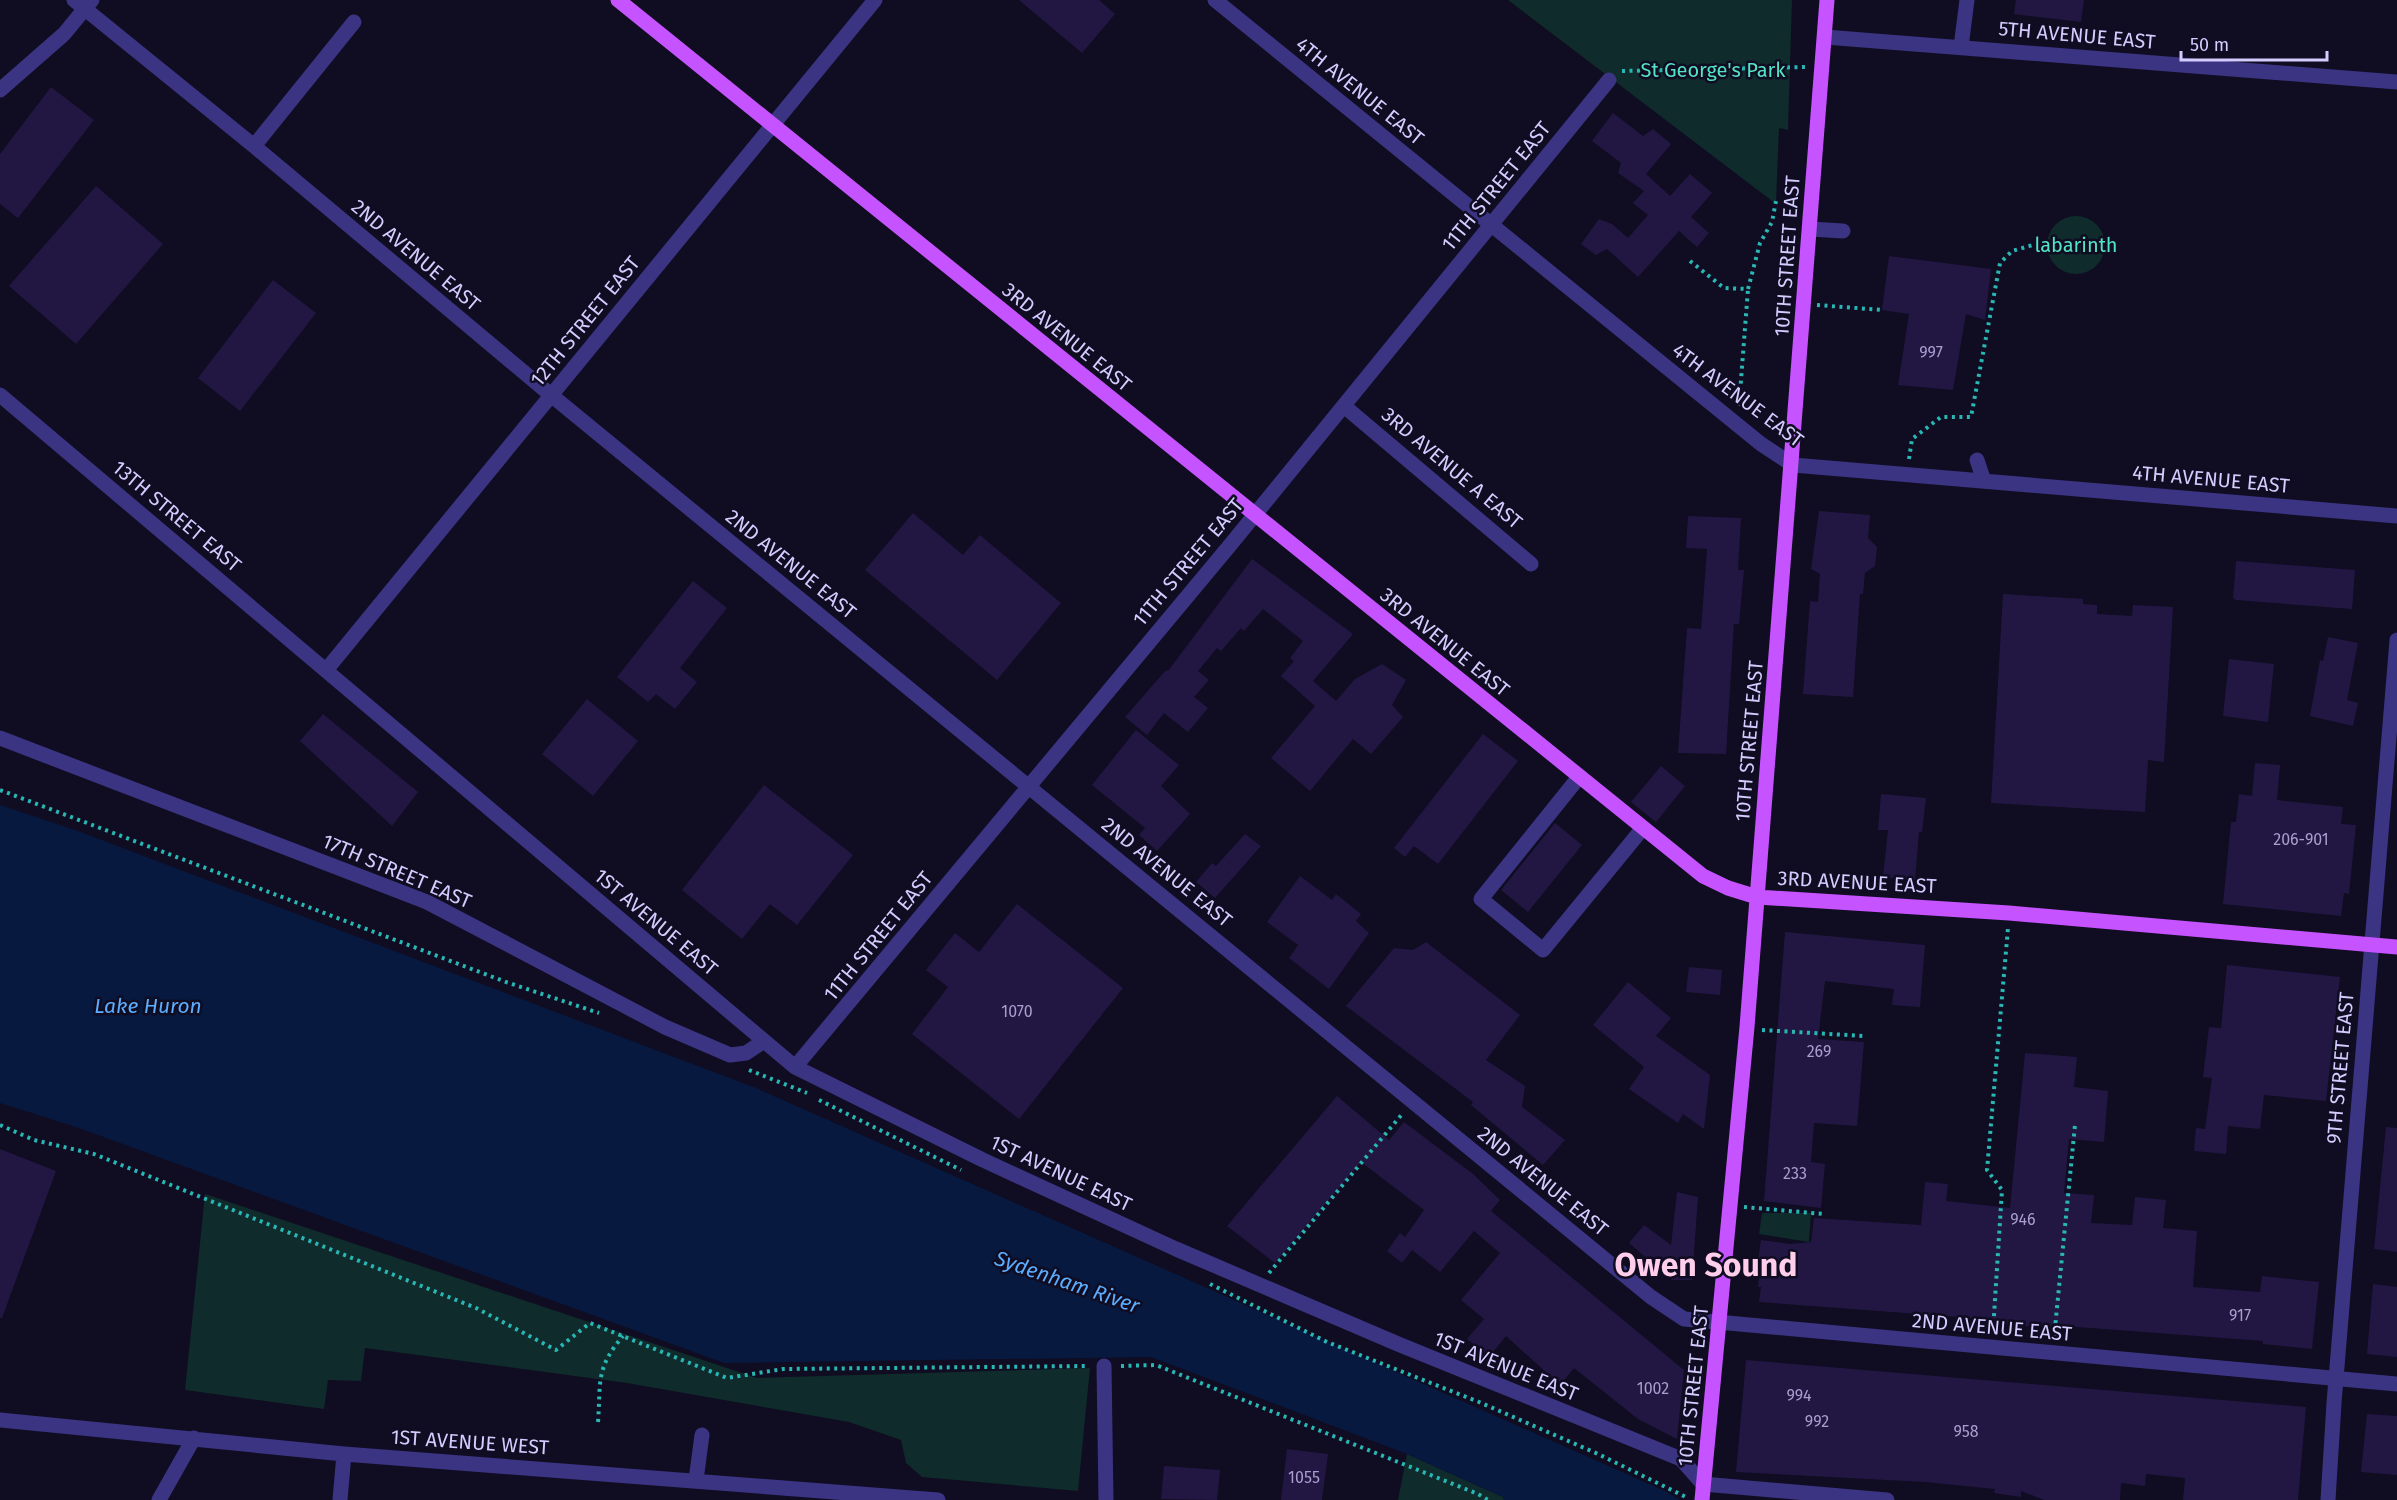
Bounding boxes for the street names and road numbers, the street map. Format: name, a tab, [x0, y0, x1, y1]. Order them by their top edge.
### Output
street label: 5TH AVENUE EAST	[1998, 16, 2157, 54]
street label: 4TH AVENUE EAST	[1291, 32, 1429, 150]
street label: 11TH STREET EAST	[1437, 116, 1556, 255]
street label: 10TH STREET EAST	[1769, 174, 1805, 337]
street label: 2ND AVENUE EAST	[347, 194, 486, 316]
street label: 12TH STREET EAST	[525, 251, 645, 391]
street label: 3RD AVENUE EAST	[998, 278, 1137, 397]
street label: 4TH AVENUE EAST	[1668, 338, 1809, 452]
street label: 3RD AVENUE A EAST	[1377, 402, 1528, 534]
street label: 13TH STREET EAST	[108, 455, 247, 577]
street label: 4TH AVENUE EAST	[2131, 460, 2291, 498]
street label: 11TH STREET EAST	[1128, 493, 1249, 631]
street label: 2ND AVENUE EAST	[721, 504, 861, 624]
street label: 3RD AVENUE EAST	[1376, 583, 1515, 702]
street label: 10TH STREET EAST	[1730, 659, 1768, 822]
street label: 2ND AVENUE EAST	[1097, 812, 1237, 932]
street label: 17TH STREET EAST	[319, 829, 476, 913]
street label: 1ST AVENUE EAST	[589, 863, 723, 981]
street label: 11TH STREET EAST	[819, 866, 938, 1005]
street label: 3RD AVENUE EAST	[1777, 866, 1938, 898]
street label: 9TH STREET EAST	[2321, 990, 2359, 1145]
street label: 2ND AVENUE EAST	[1473, 1121, 1613, 1241]
street label: 1ST AVENUE EAST	[986, 1130, 1136, 1217]
street label: 10TH STREET EAST	[1673, 1304, 1713, 1467]
street label: 2ND AVENUE EAST	[1911, 1308, 2074, 1346]
street label: 1ST AVENUE EAST	[1430, 1326, 1582, 1406]
street label: 1ST AVENUE WEST	[390, 1425, 551, 1460]

